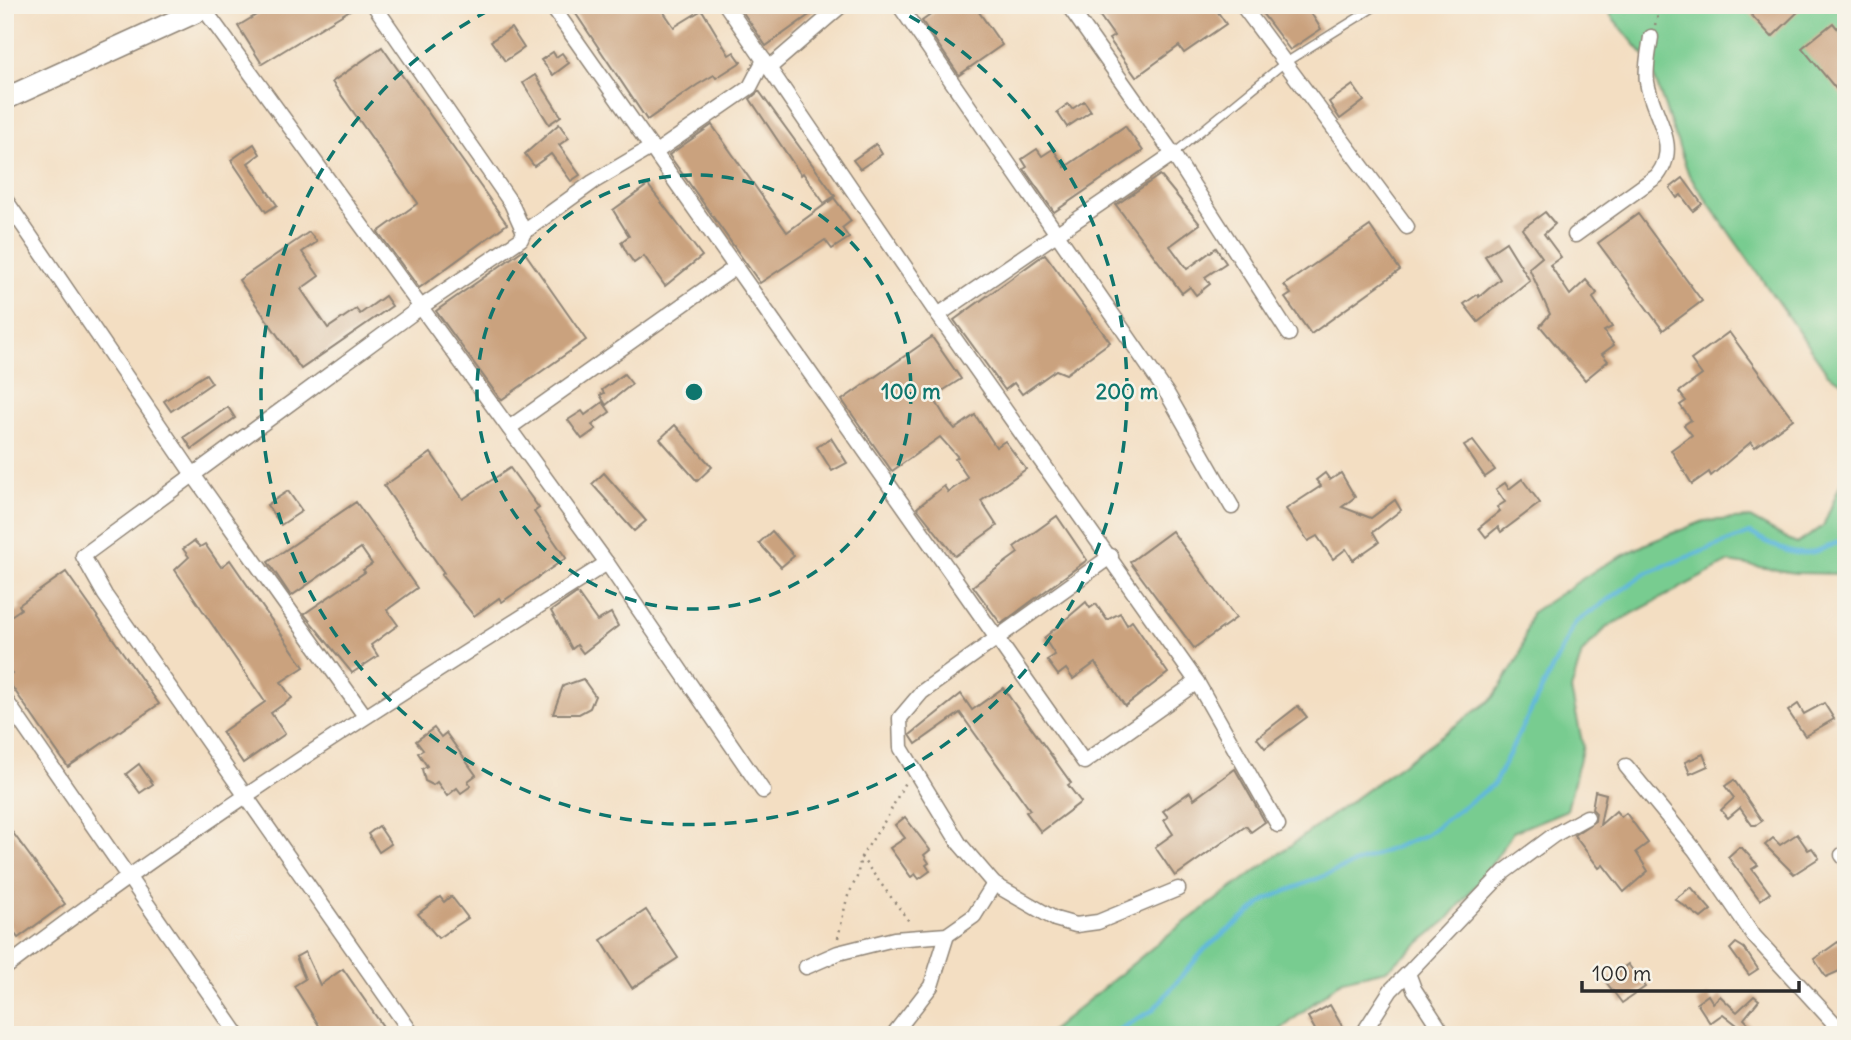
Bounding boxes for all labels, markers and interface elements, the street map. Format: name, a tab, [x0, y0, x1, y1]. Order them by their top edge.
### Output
text: 100 m	[881, 378, 941, 405]
text: 200 m	[1096, 378, 1159, 405]
centre of rings	[682, 380, 706, 404]
scale bar	[1582, 949, 1798, 993]
text: 100 m	[1592, 960, 1651, 987]

